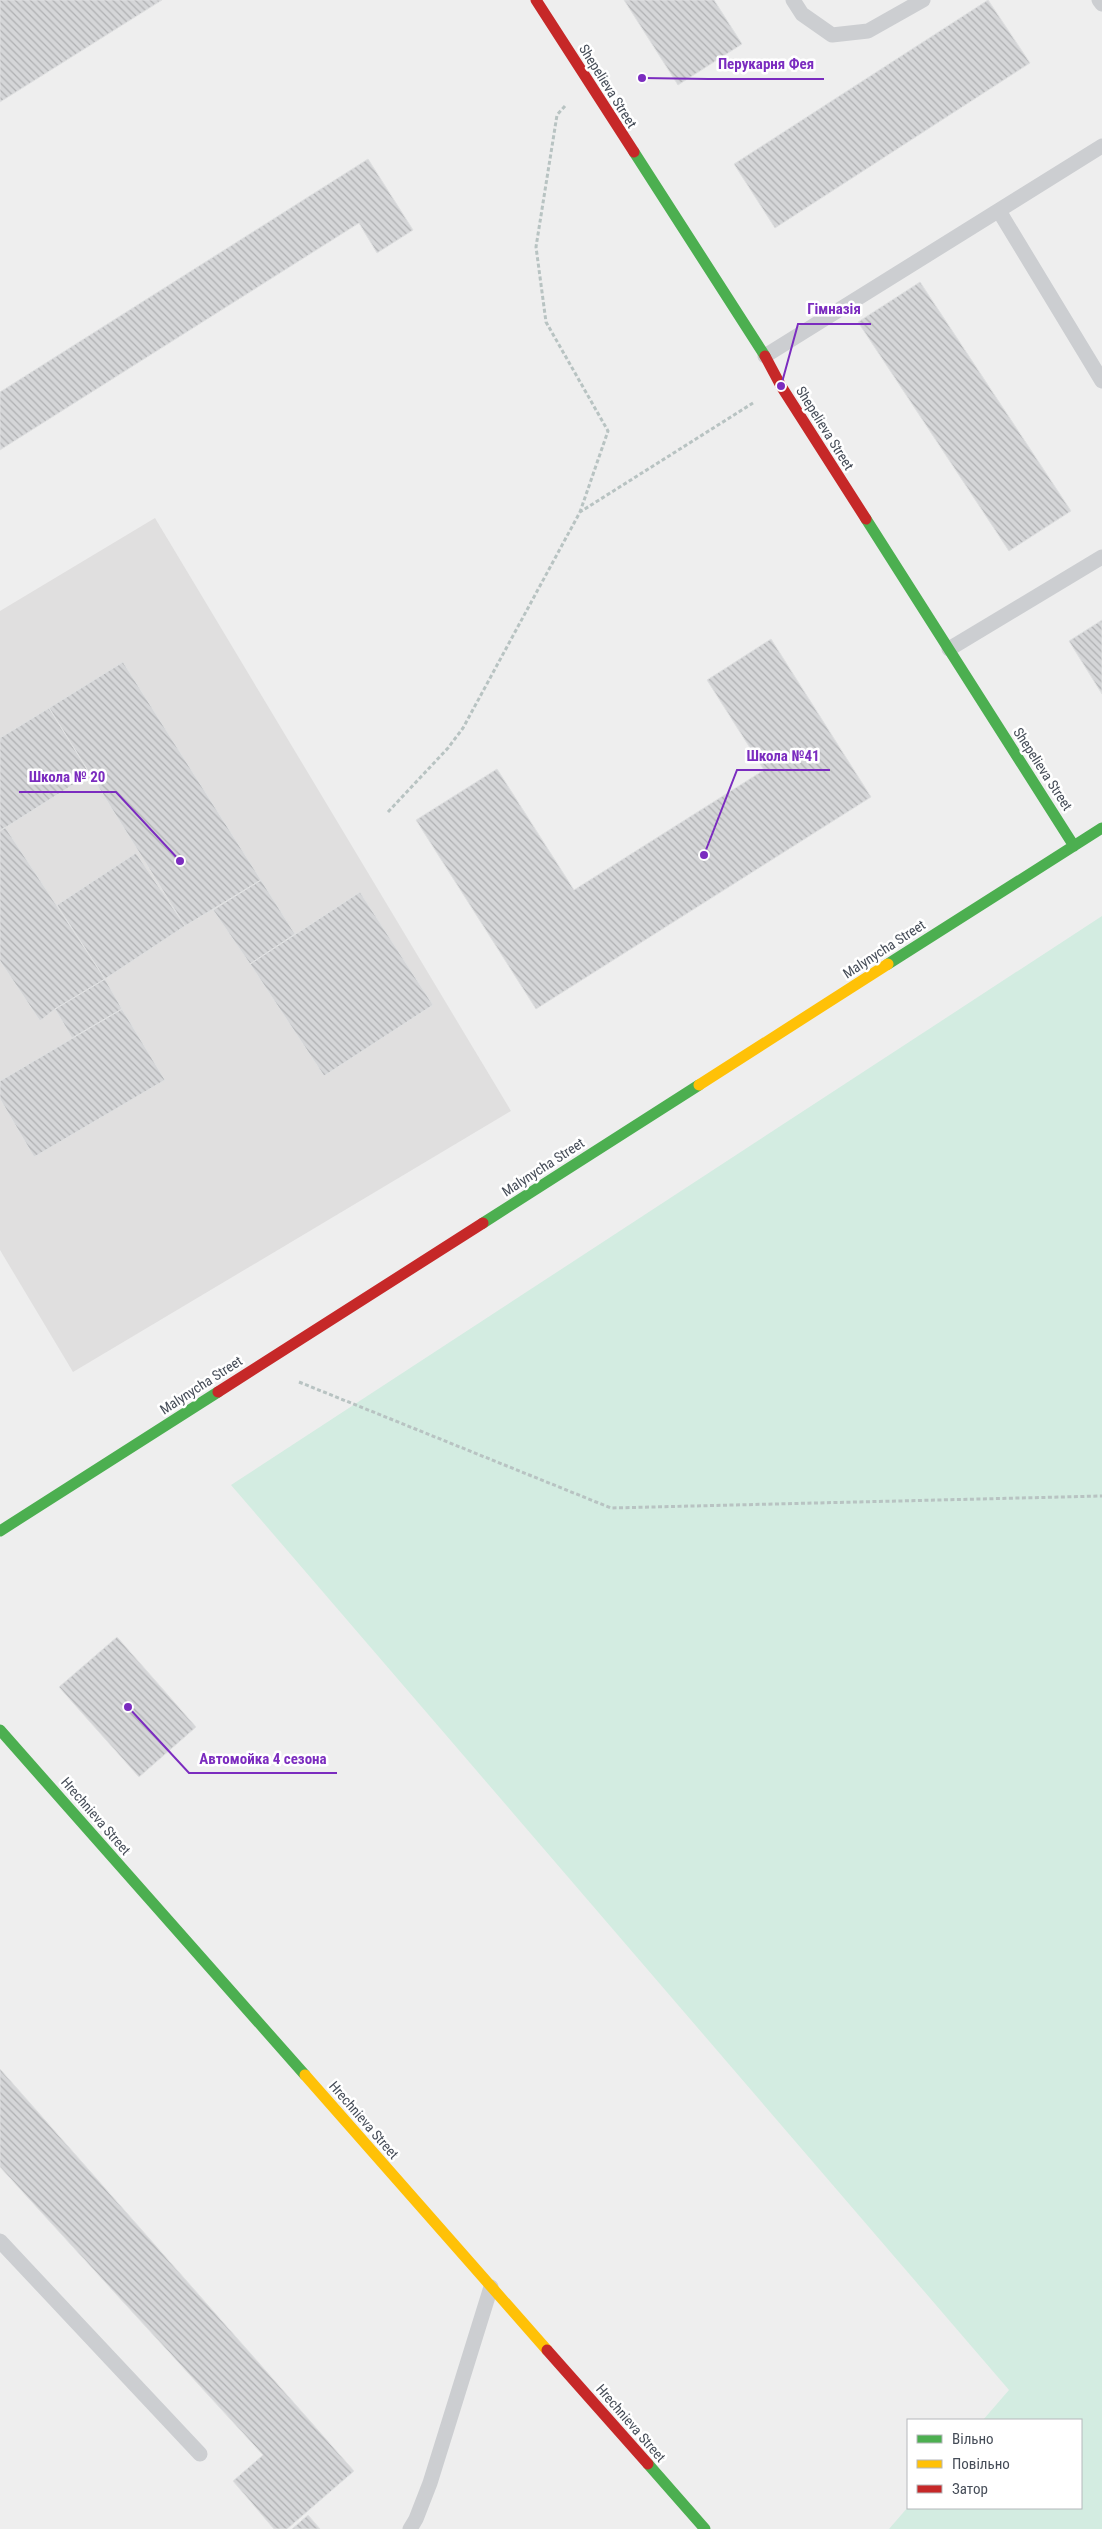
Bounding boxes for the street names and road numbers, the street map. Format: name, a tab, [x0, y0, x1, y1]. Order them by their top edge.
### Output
street label: Shepelieva Street	[576, 41, 640, 131]
street label: Shepelieva Street	[793, 383, 857, 473]
street label: Shepelieva Street	[1010, 725, 1076, 813]
street label: Malynycha Street	[840, 916, 928, 982]
street label: Malynycha Street	[499, 1134, 587, 1200]
street label: Malynycha Street	[157, 1352, 245, 1418]
street label: Hrechnieva Street	[58, 1774, 134, 1858]
street label: Hrechnieva Street	[326, 2078, 402, 2162]
street label: Hrechnieva Street	[593, 2381, 669, 2465]

